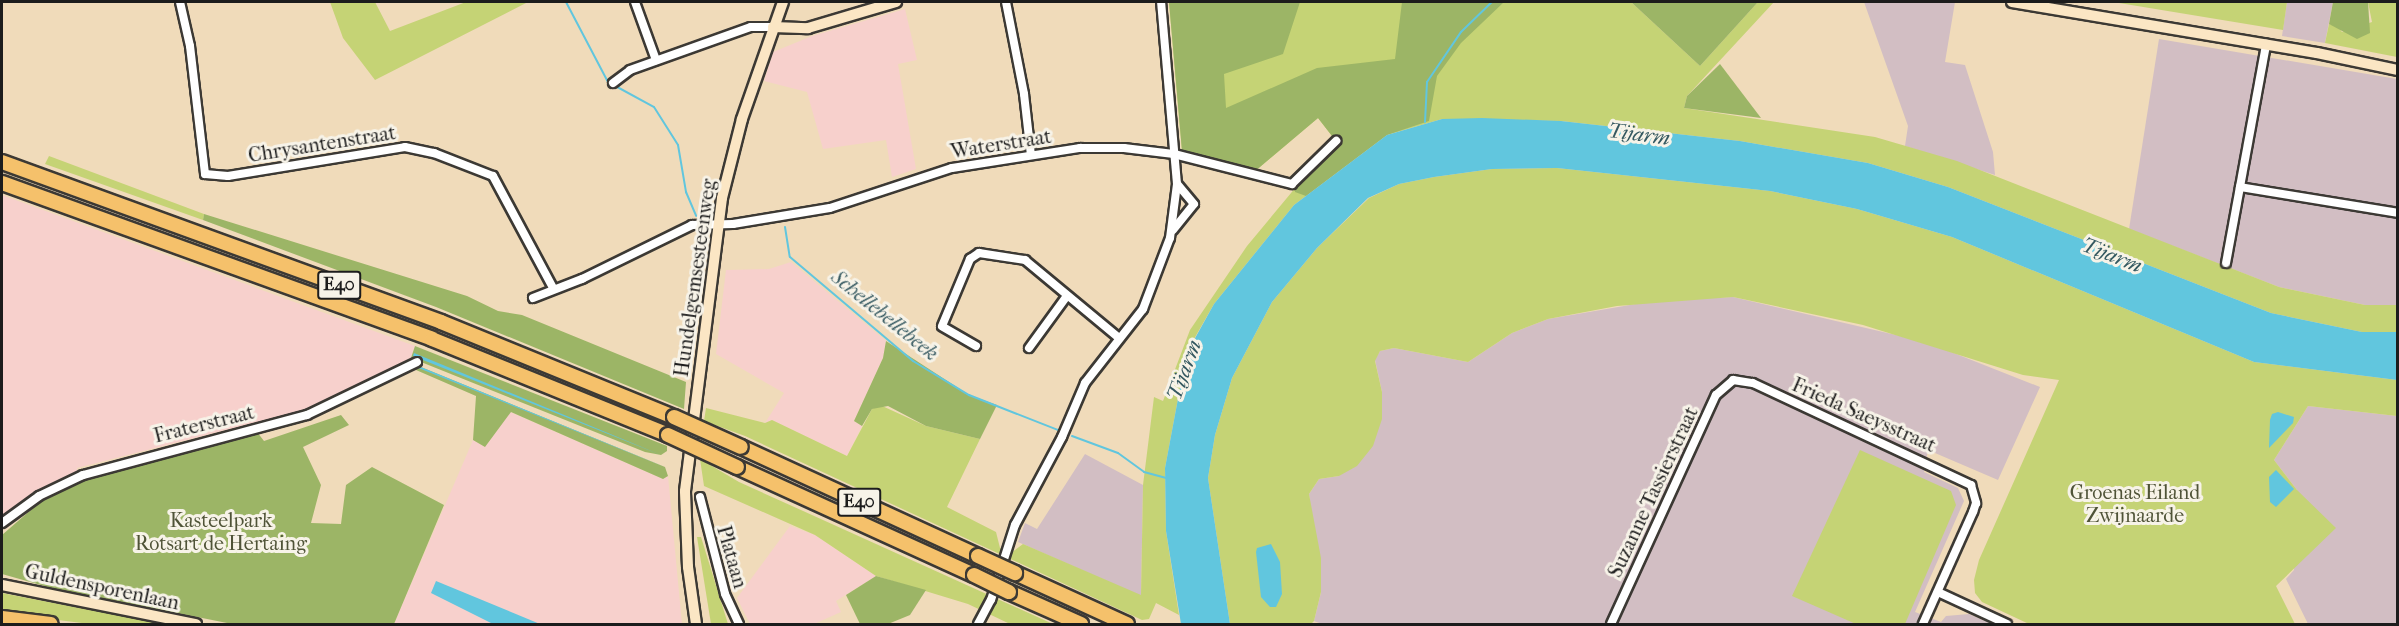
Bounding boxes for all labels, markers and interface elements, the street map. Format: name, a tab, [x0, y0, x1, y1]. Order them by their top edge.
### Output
water label: Tijarm	[1606, 118, 1672, 150]
street label: Chrysantenstraat	[246, 120, 398, 168]
street label: Waterstraat	[949, 124, 1053, 164]
street label: Hundelgemsesteenweg	[669, 177, 721, 379]
water label: Tijarm	[2078, 232, 2146, 278]
water label: Schellebellebeek	[826, 264, 944, 366]
road number: E40	[316, 270, 362, 300]
water label: Tijarm	[1161, 336, 1207, 404]
street label: Frieda Saeysstraat	[1788, 372, 1940, 458]
street label: Fraterstraat	[151, 400, 257, 448]
street label: Suzanne Tassierstraat	[1603, 403, 1703, 581]
park label: Groenas Eiland Zwijnaarde	[2070, 481, 2200, 528]
road number: E40	[836, 487, 882, 517]
park label: Kasteelpark Rotsart de Hertaing	[135, 508, 307, 555]
street label: Plataan	[712, 523, 752, 591]
street label: Guldensporenlaan	[23, 559, 181, 615]

